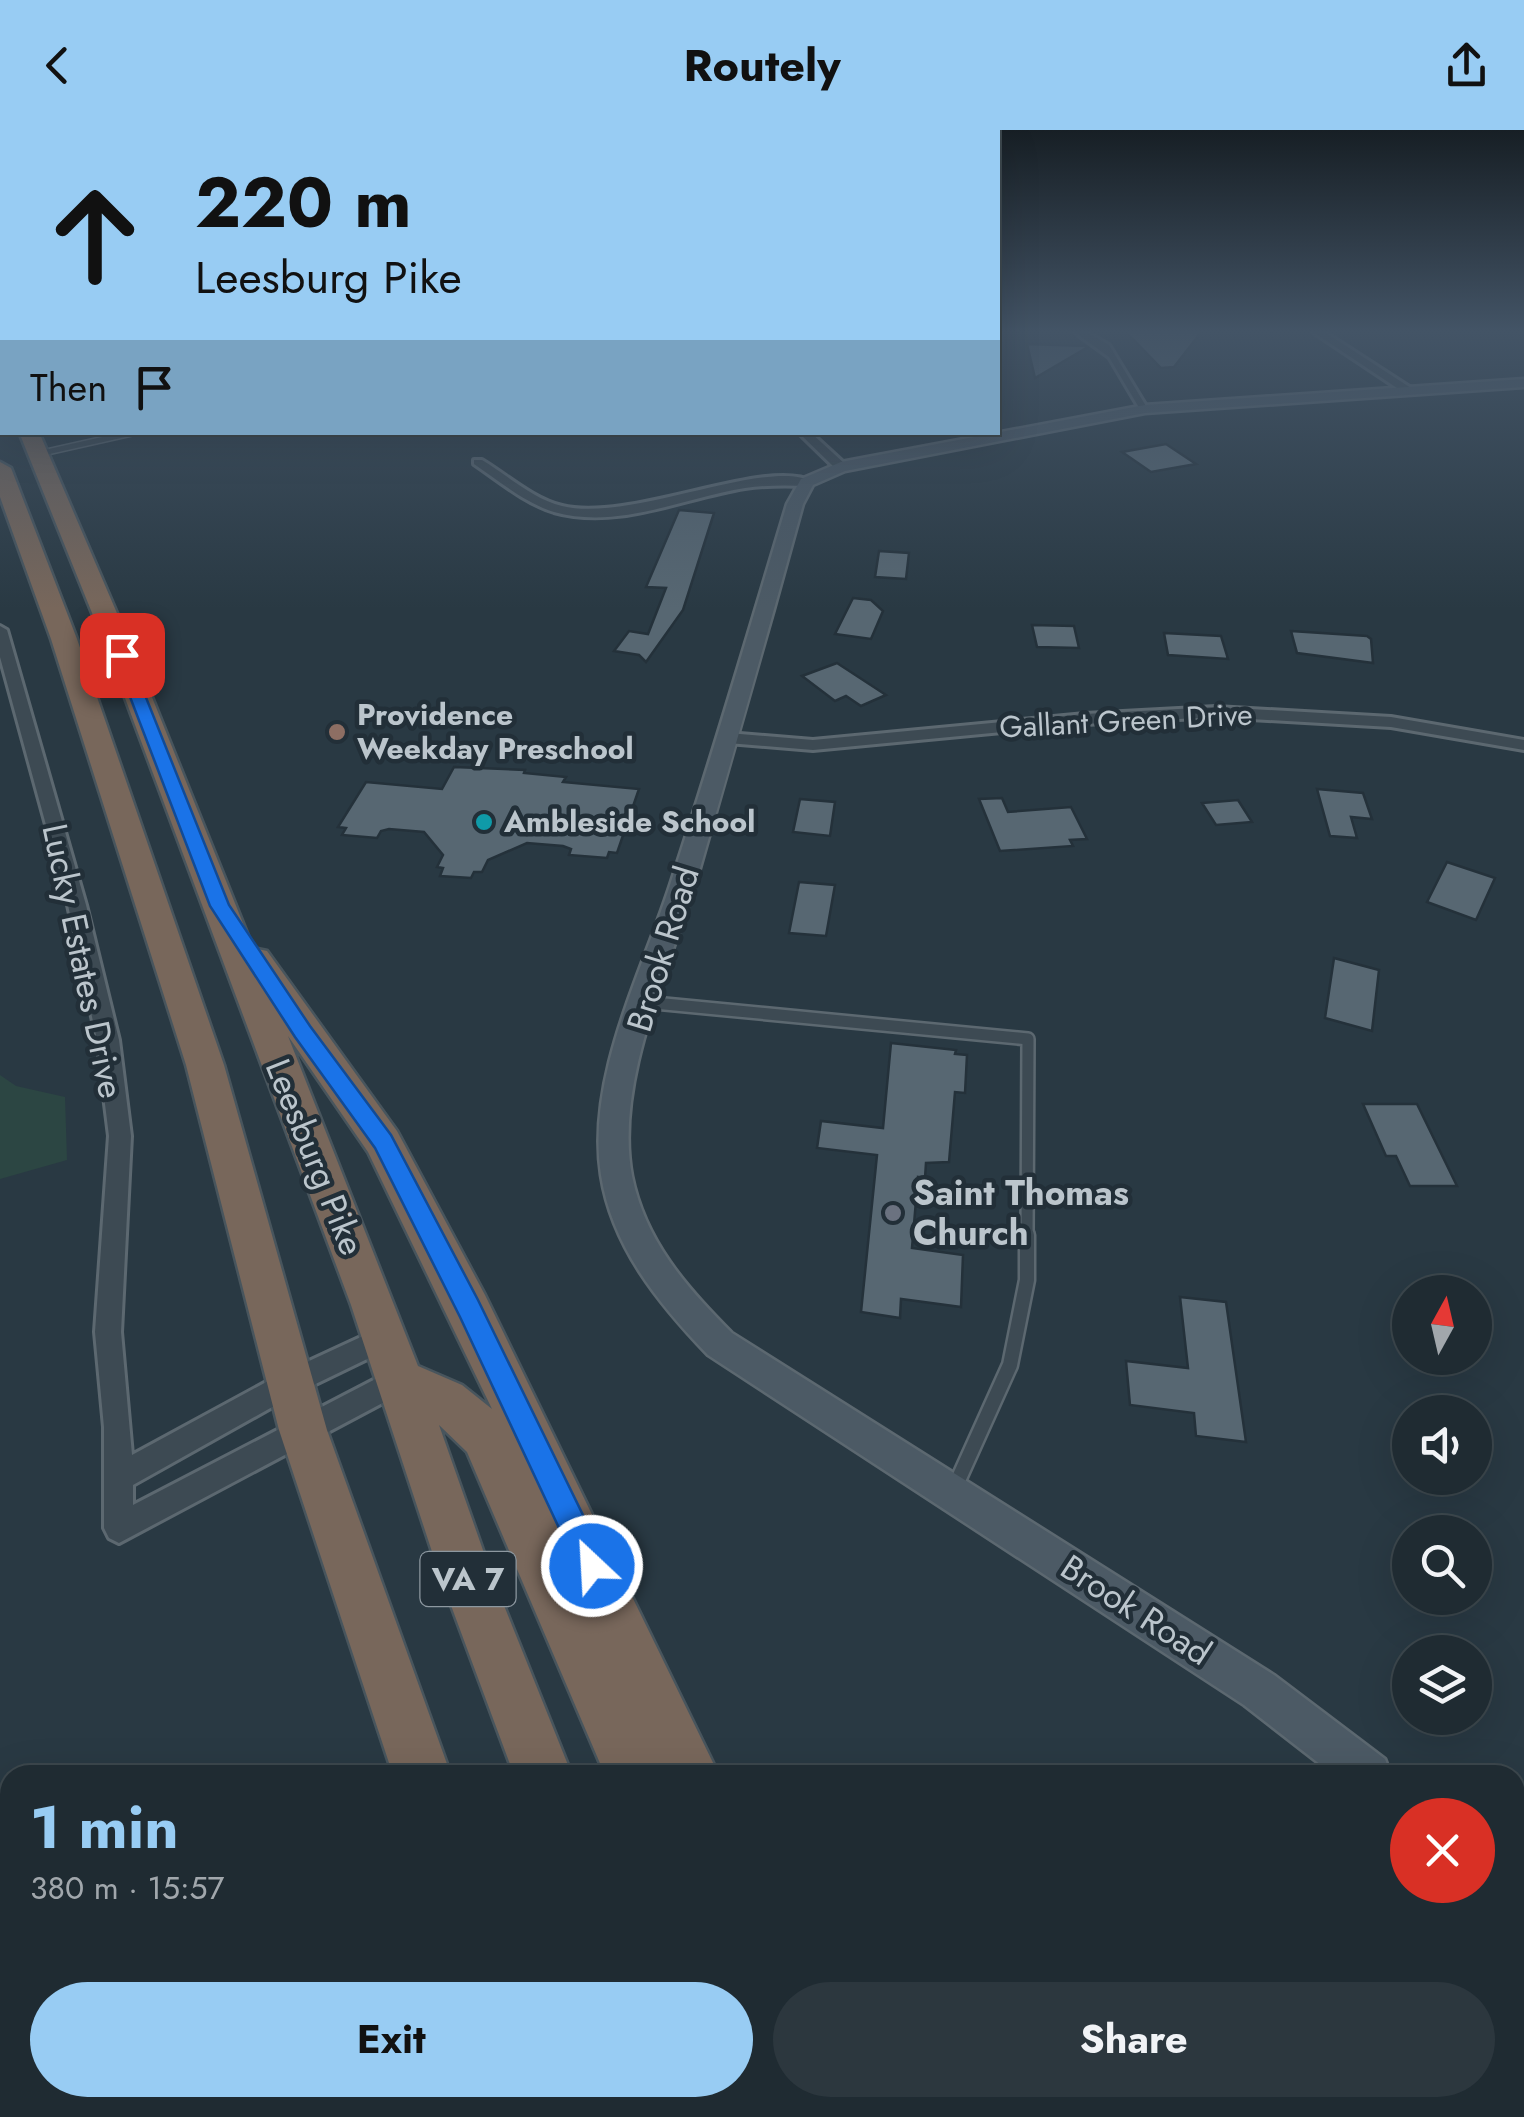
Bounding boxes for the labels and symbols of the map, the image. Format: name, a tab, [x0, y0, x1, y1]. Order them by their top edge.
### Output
pin	[80, 613, 165, 698]
street label: Gallant Green Drive	[998, 692, 1254, 749]
place label: Providence Weekday Preschool	[357, 693, 634, 770]
marker: Providence Weekday Preschool	[326, 721, 348, 743]
place label: Ambleside School	[503, 800, 755, 843]
marker: Ambleside School	[473, 811, 495, 833]
street label: Lucky Estates Drive	[30, 819, 136, 1103]
street label: Brook Road	[614, 860, 712, 1038]
street label: Leesburg Pike	[253, 1052, 377, 1262]
place label: Saint Thomas Church	[913, 1168, 1129, 1258]
marker: Saint Thomas Church	[882, 1202, 904, 1224]
north arrow	[1392, 1275, 1492, 1375]
position arrow	[540, 1514, 644, 1618]
street label: Brook Road	[1051, 1543, 1221, 1677]
road number: VA 7	[420, 1552, 516, 1606]

